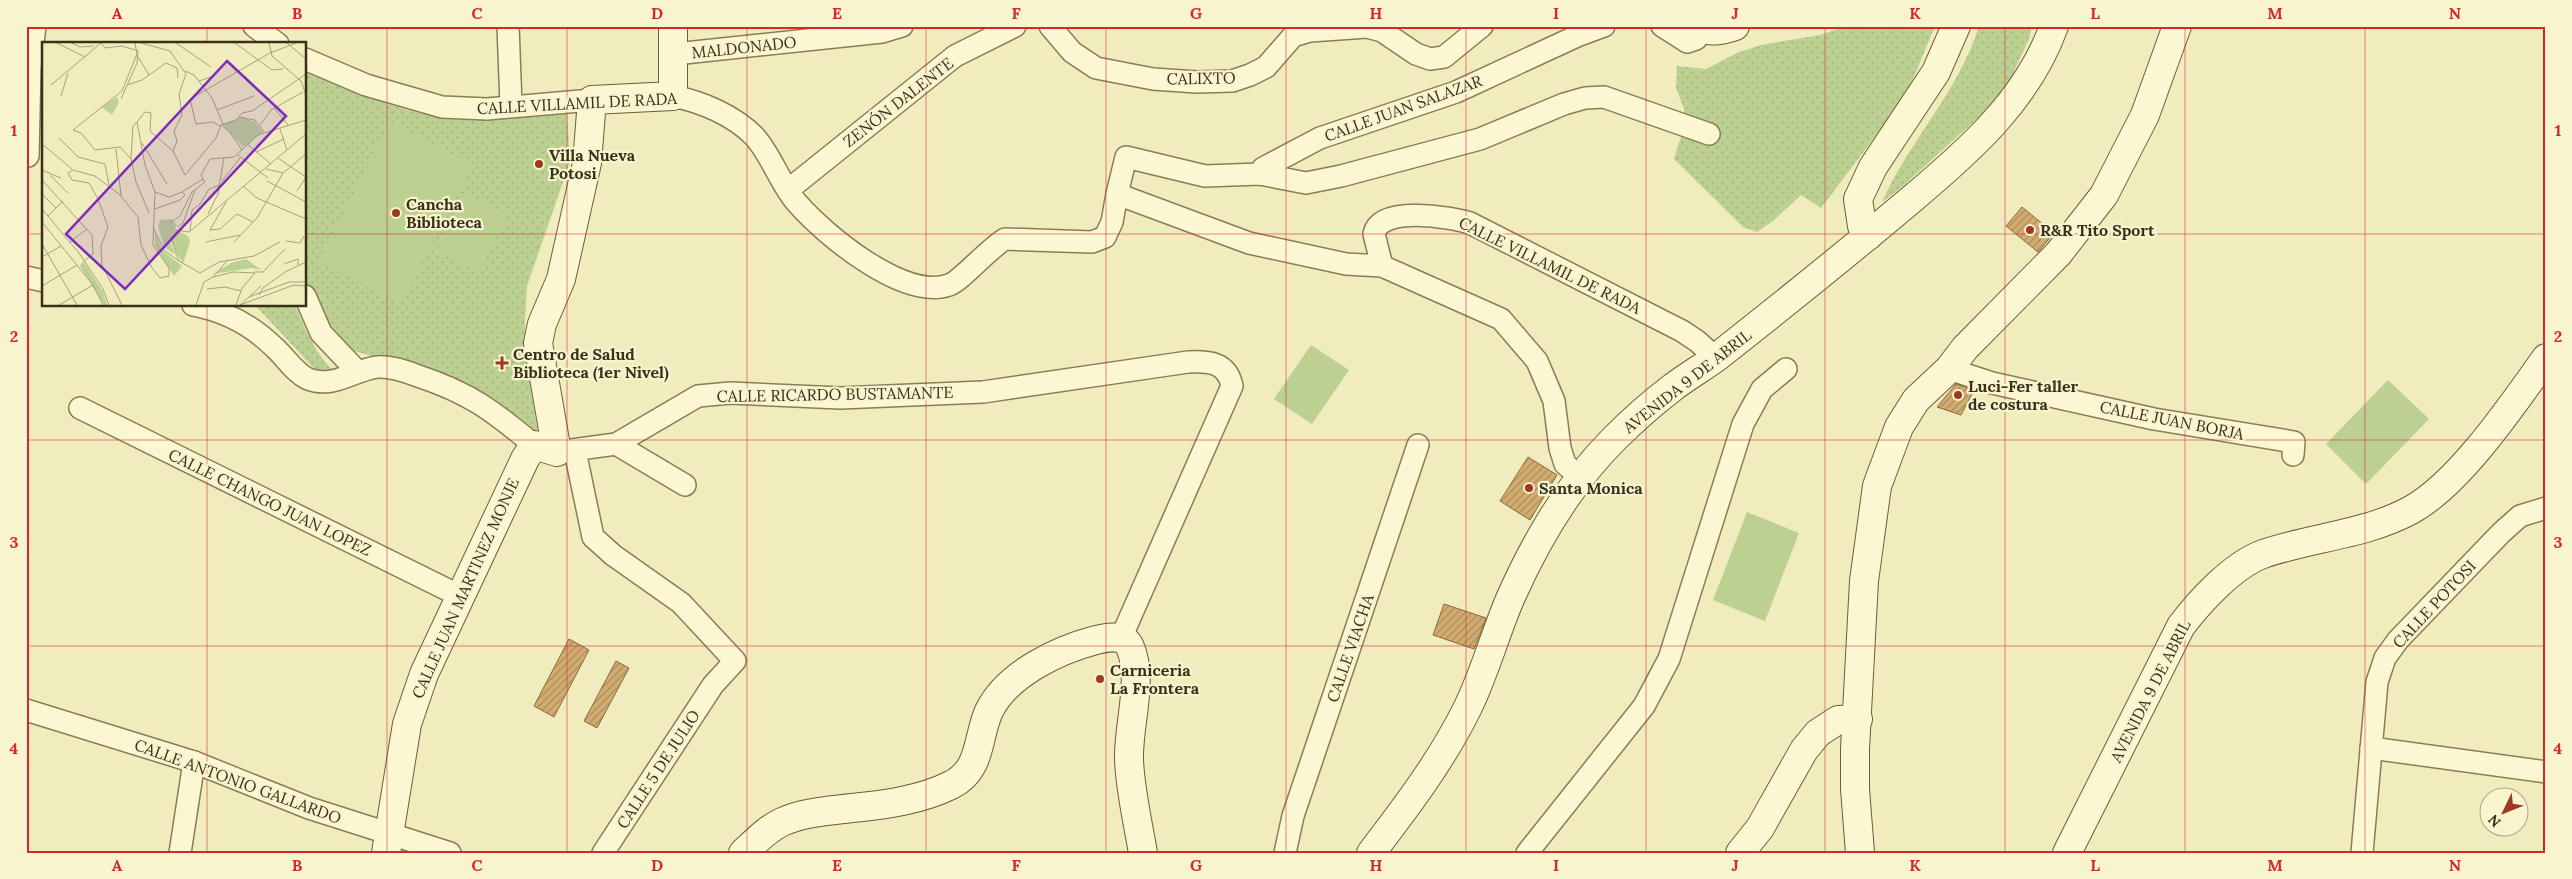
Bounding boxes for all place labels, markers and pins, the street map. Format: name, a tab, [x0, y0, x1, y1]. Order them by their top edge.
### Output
place label: Villa Nueva Potosi	[549, 145, 636, 183]
marker: Villa Nueva Potosi	[533, 158, 545, 170]
place label: Cancha Biblioteca	[406, 194, 483, 232]
marker: Cancha Biblioteca	[390, 207, 402, 219]
place label: R&R Tito Sport	[2040, 220, 2155, 240]
marker: R&R Tito Sport	[2024, 224, 2036, 236]
place label: Centro de Salud Biblioteca (1er Nivel)	[513, 344, 669, 383]
marker: Centro de Salud Biblioteca (1er Nivel)	[495, 356, 509, 370]
place label: Luci-Fer taller de costura	[1968, 376, 2078, 414]
marker: Luci-Fer taller de costura	[1952, 389, 1964, 401]
place label: Santa Monica	[1539, 478, 1643, 498]
marker: Santa Monica	[1523, 482, 1535, 494]
place label: Carniceria La Frontera	[1110, 660, 1200, 698]
marker: Carniceria La Frontera	[1094, 673, 1106, 685]

